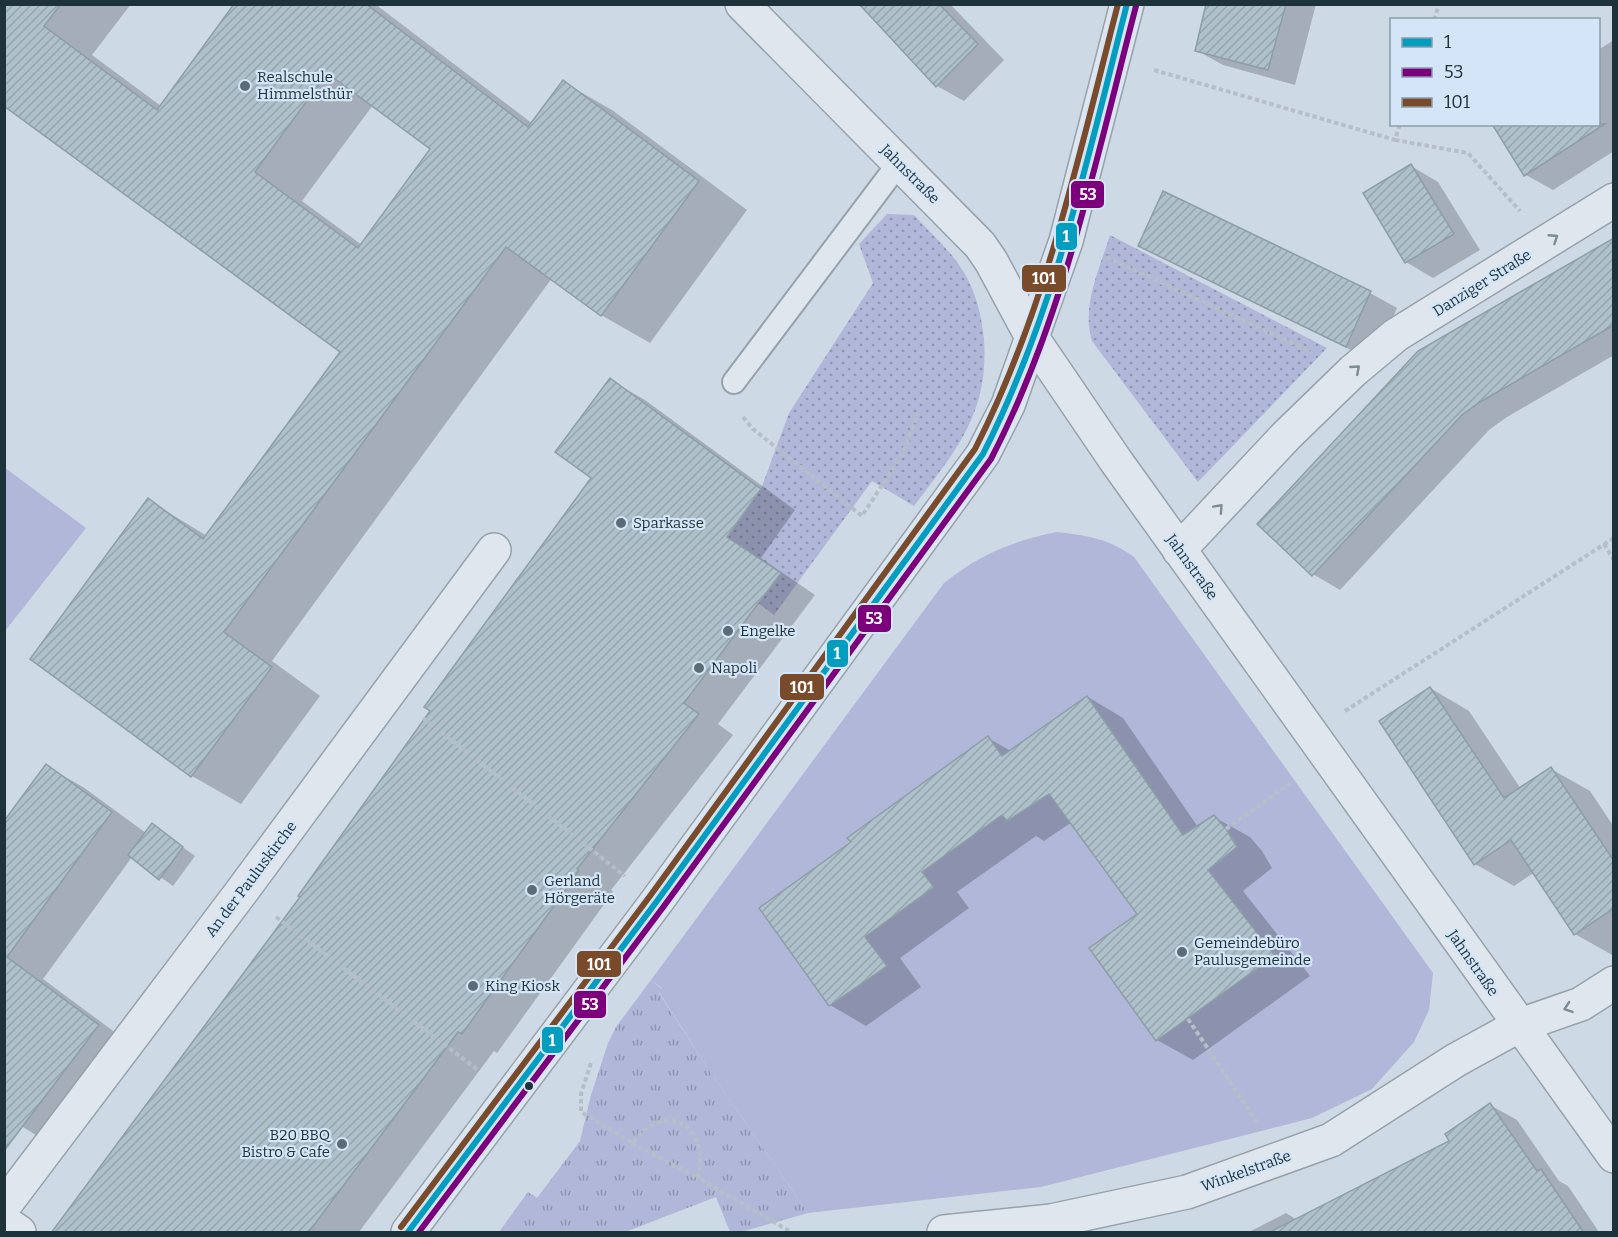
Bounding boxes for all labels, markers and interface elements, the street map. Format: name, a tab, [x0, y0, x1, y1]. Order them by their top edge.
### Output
legend	[1390, 18, 1600, 126]
text: 1	[1444, 31, 1452, 53]
text: 53	[1444, 61, 1463, 83]
place label: Realschule Himmelsthür	[257, 68, 353, 103]
marker: Realschule Himmelsthür	[238, 79, 252, 93]
text: 101	[1444, 91, 1471, 113]
street label: Jahnstraße	[876, 140, 943, 207]
line badge: 53	[1070, 180, 1105, 209]
text: 53	[1079, 185, 1097, 204]
line badge: 1	[1055, 222, 1078, 251]
text: 1	[1063, 227, 1070, 246]
one-way arrow	[1547, 235, 1558, 246]
street label: Danziger Straße	[1430, 246, 1534, 320]
line badge: 101	[1021, 264, 1067, 293]
text: 101	[1032, 269, 1056, 288]
one-way arrow	[1349, 365, 1360, 376]
one-way arrow	[1212, 504, 1223, 515]
place label: Sparkasse	[633, 514, 704, 532]
marker: Sparkasse	[614, 516, 628, 530]
street label: Jahnstraße	[1162, 530, 1222, 603]
line badge: 53	[857, 604, 892, 633]
text: 53	[865, 609, 883, 628]
place label: Engelke	[740, 622, 796, 640]
marker: Engelke	[721, 624, 735, 638]
line badge: 1	[826, 639, 849, 668]
text: 1	[834, 644, 841, 663]
place label: Napoli	[711, 659, 758, 677]
marker: Napoli	[692, 661, 706, 675]
line badge: 101	[779, 673, 825, 701]
text: 101	[790, 678, 814, 697]
street label: An der Pauluskirche	[202, 818, 300, 940]
place label: Gerland Hörgeräte	[544, 872, 615, 907]
marker: Gerland Hörgeräte	[525, 883, 539, 897]
street label: Jahnstraße	[1443, 926, 1502, 999]
place label: Gemeindebüro Paulusgemeinde	[1194, 934, 1311, 969]
marker: Gemeindebüro Paulusgemeinde	[1175, 945, 1189, 959]
line badge: 101	[576, 950, 622, 978]
text: 101	[587, 955, 611, 974]
place label: King Kiosk	[485, 977, 560, 995]
marker: King Kiosk	[466, 979, 480, 993]
line badge: 53	[573, 990, 607, 1019]
text: 53	[581, 995, 599, 1014]
one-way arrow	[1563, 1001, 1574, 1014]
line badge: 1	[541, 1026, 564, 1054]
text: 1	[549, 1031, 556, 1050]
unlabelled marker	[523, 1080, 535, 1092]
place label: B20 BBQ Bistro & Cafe	[241, 1126, 332, 1161]
marker: B20 BBQ Bistro & Cafe	[335, 1137, 349, 1151]
street label: Winkelstraße	[1199, 1146, 1293, 1196]

